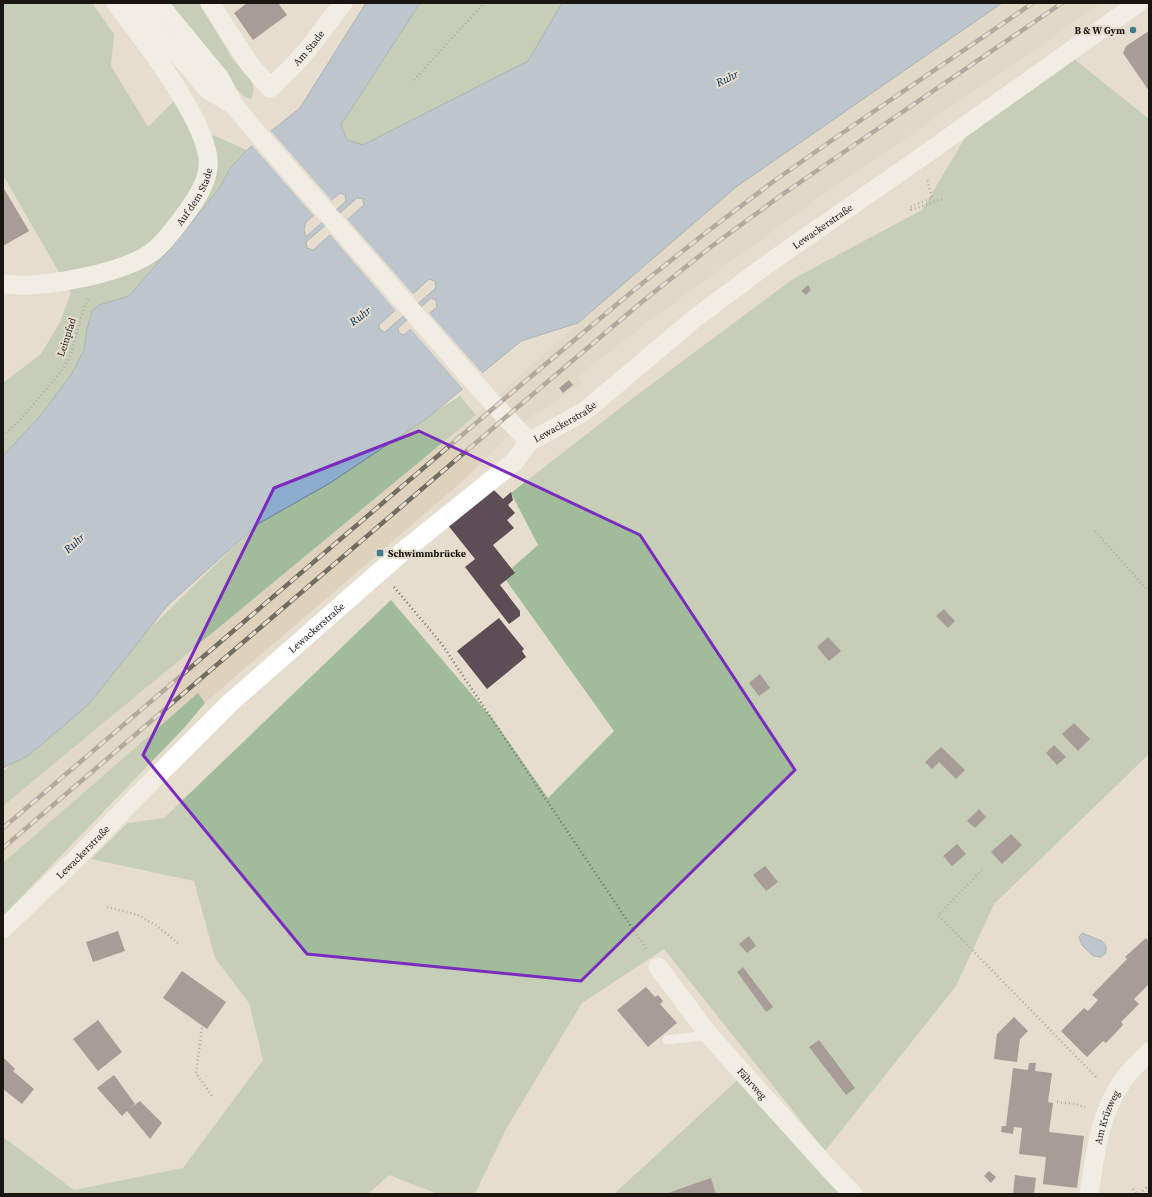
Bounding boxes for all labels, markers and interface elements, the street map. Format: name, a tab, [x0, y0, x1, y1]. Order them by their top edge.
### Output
place label: B & W Gym	[1075, 24, 1125, 37]
marker: B & W Gym	[1128, 25, 1138, 35]
street label: Am Stade	[290, 28, 327, 68]
water label: Ruhr	[712, 66, 742, 91]
street label: Auf dem Stade	[173, 167, 215, 228]
street label: Lewackerstraße	[790, 201, 855, 252]
water label: Ruhr	[346, 303, 375, 330]
street label: Leinpfad	[54, 316, 79, 358]
street label: Lewackerstraße	[531, 398, 599, 445]
water label: Ruhr	[60, 530, 89, 557]
place label: Schwimmbrücke	[388, 547, 466, 560]
marker: Schwimmbrücke	[375, 548, 385, 558]
street label: Lewackerstraße	[286, 600, 347, 656]
street label: Lewackerstraße	[53, 822, 113, 882]
street label: Fährweg	[734, 1065, 770, 1102]
street label: Am Krüzweg	[1091, 1088, 1123, 1146]

